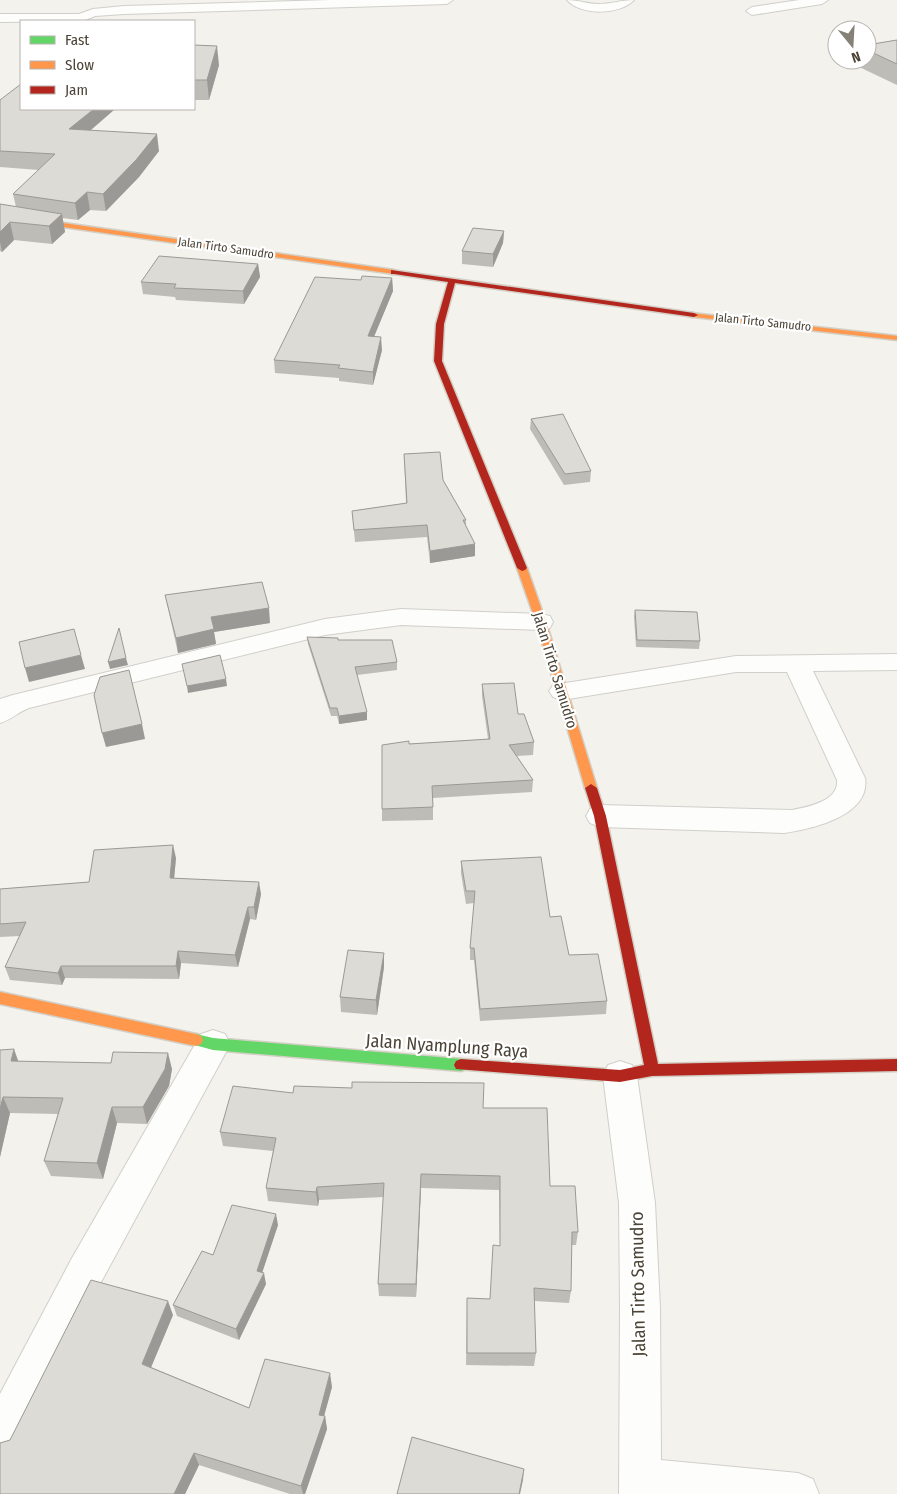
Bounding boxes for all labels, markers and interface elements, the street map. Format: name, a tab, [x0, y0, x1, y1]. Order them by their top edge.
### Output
legend	[20, 20, 195, 110]
north arrow	[827, 20, 877, 70]
text: Fast	[65, 31, 89, 49]
text: N	[849, 48, 862, 66]
text: Slow	[65, 56, 94, 74]
text: Jam	[65, 81, 88, 99]
street label: Jalan Tirto Samudro	[177, 234, 275, 262]
street label: Jalan Tirto Samudro	[714, 310, 812, 334]
street label: Jalan Tirto Samudro	[529, 610, 581, 731]
street label: Jalan Nyamplung Raya	[365, 1029, 529, 1063]
street label: Jalan Tirto Samudro	[626, 1211, 650, 1357]

